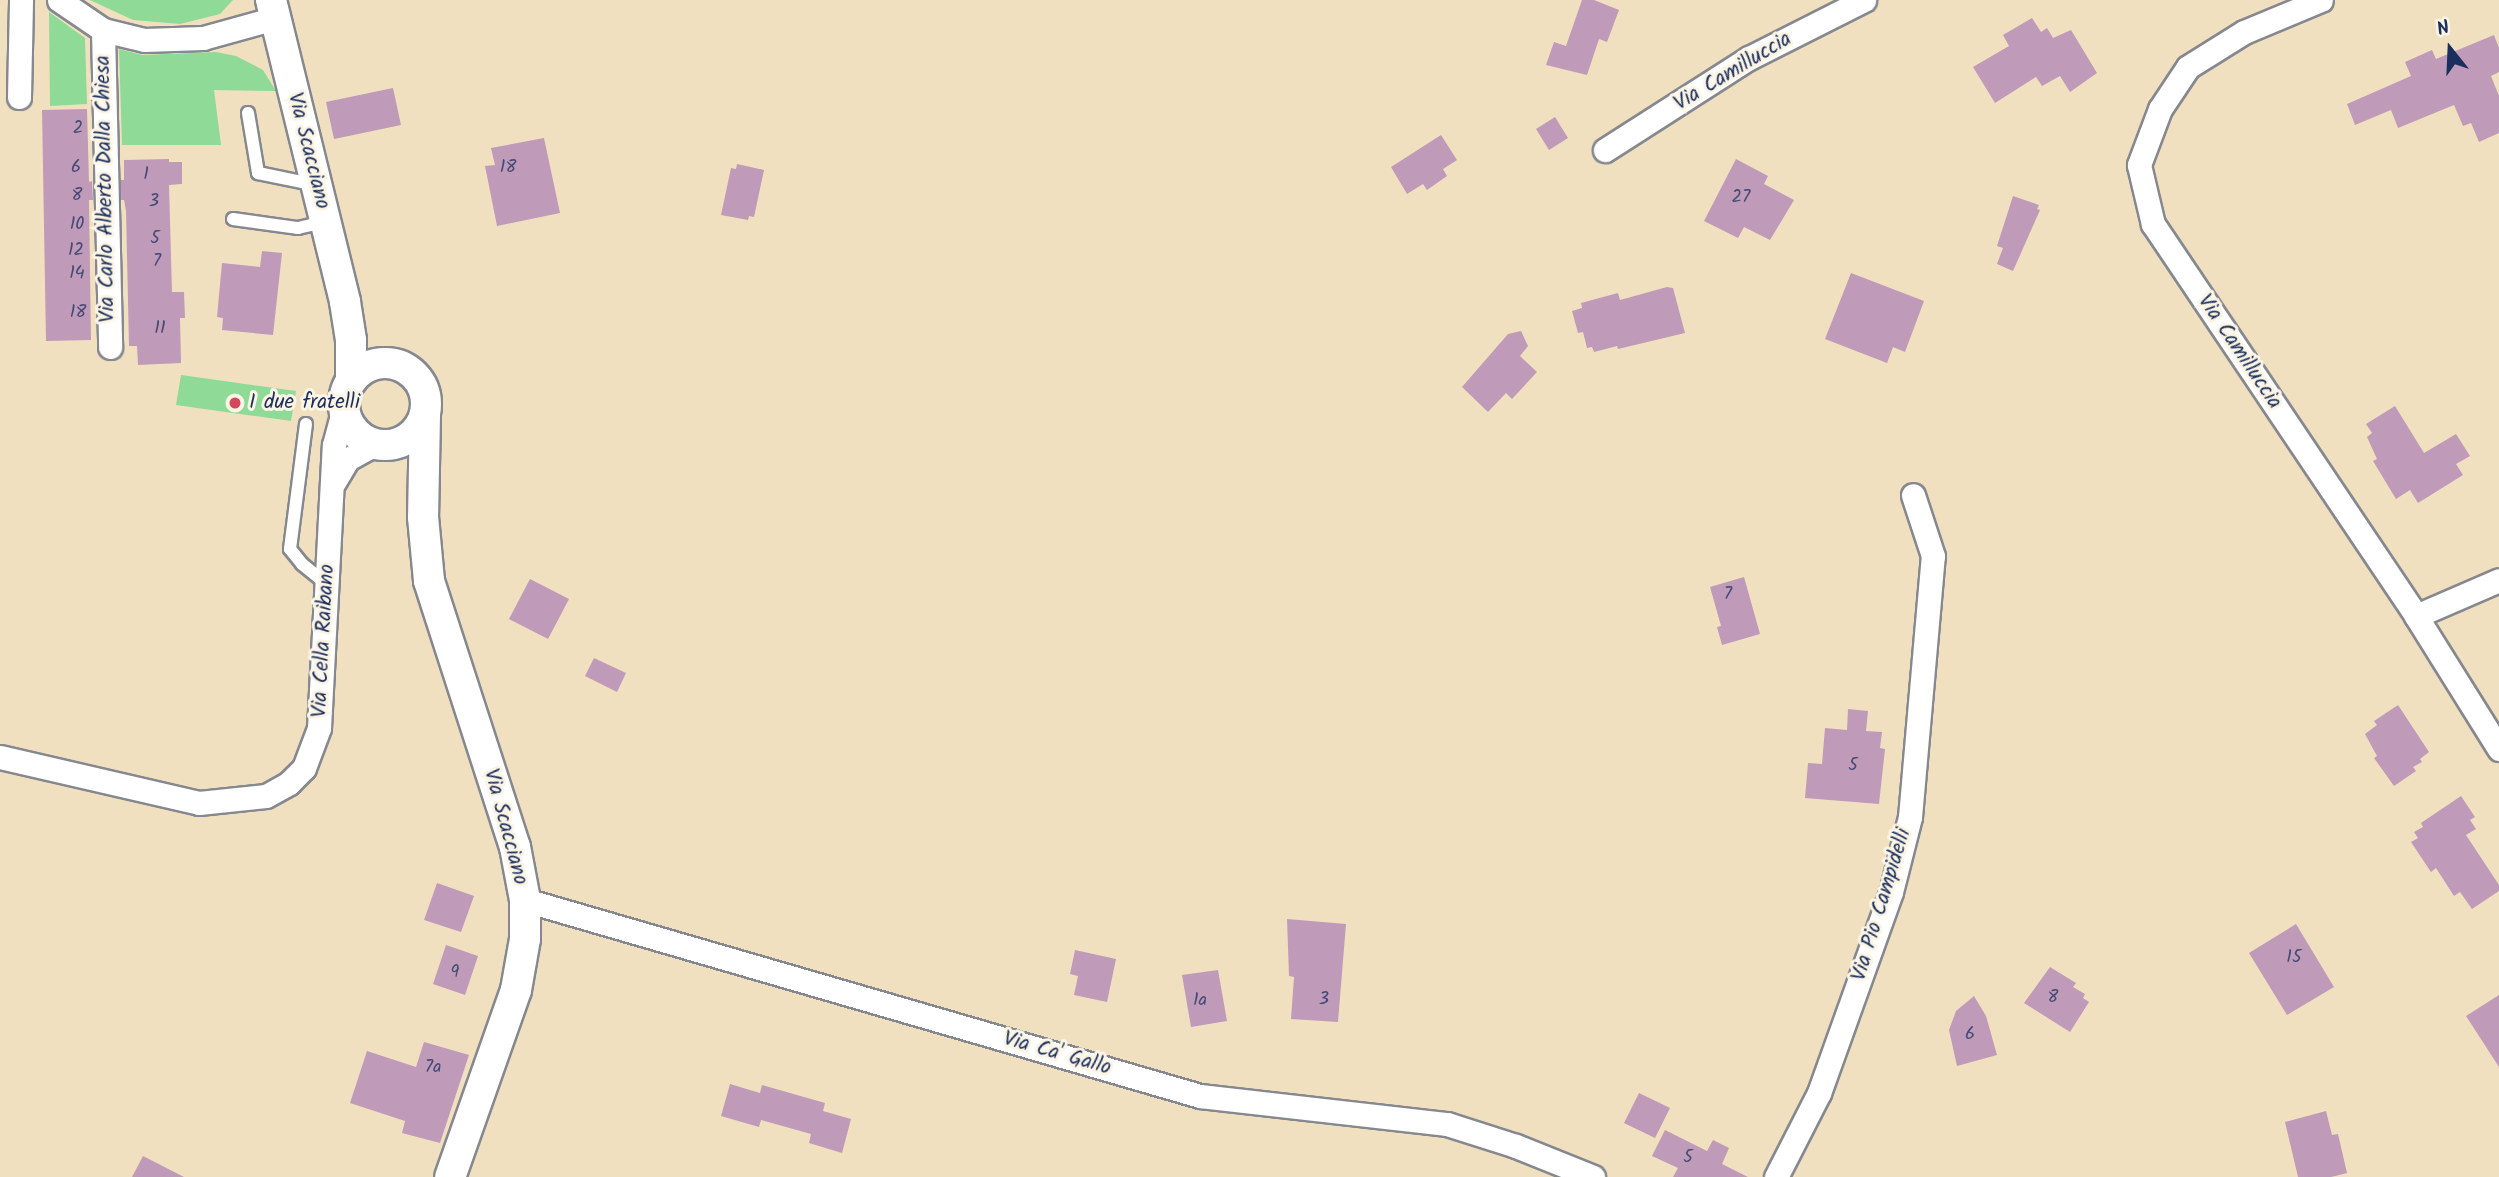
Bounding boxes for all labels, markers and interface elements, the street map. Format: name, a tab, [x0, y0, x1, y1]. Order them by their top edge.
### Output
text: N	[2433, 13, 2454, 45]
north arrow	[2415, 14, 2485, 84]
street label: Via Camilluccia	[1670, 27, 1796, 117]
street label: Via Carlo Alberto Dalla Chiesa	[91, 55, 121, 323]
street label: Via Scacciano	[281, 90, 335, 212]
house number: 2	[73, 118, 83, 140]
house number: 6	[71, 157, 81, 179]
house number: 18	[500, 157, 516, 179]
house number: 1	[143, 164, 149, 186]
house number: 8	[72, 185, 82, 207]
house number: 27	[1732, 187, 1750, 209]
house number: 3	[149, 191, 159, 213]
house number: 10	[70, 214, 84, 236]
house number: 5	[150, 228, 160, 250]
house number: 12	[68, 240, 84, 262]
house number: 7	[153, 251, 161, 273]
house number: 14	[69, 263, 85, 285]
street label: Via Camilluccia	[2192, 290, 2286, 414]
house number: 18	[70, 302, 86, 324]
house number: 11	[154, 318, 166, 340]
place label: I due fratelli	[249, 390, 360, 416]
marker: I due fratelli	[227, 395, 243, 411]
street label: Via Cella Raibano	[307, 564, 341, 718]
house number: 7	[1724, 584, 1732, 606]
house number: 5	[1848, 755, 1858, 777]
street label: Via Scacciano	[477, 766, 533, 888]
street label: Via Pio Campidelli	[1847, 826, 1917, 984]
house number: 15	[2286, 947, 2302, 969]
house number: 9	[451, 962, 459, 984]
house number: 8	[2048, 987, 2058, 1009]
house number: 3	[1319, 989, 1329, 1011]
house number: 1a	[1193, 990, 1207, 1012]
house number: 6	[1965, 1024, 1975, 1046]
street label: Via Ca' Gallo	[1000, 1027, 1114, 1081]
house number: 7a	[425, 1057, 441, 1079]
house number: 5	[1683, 1147, 1693, 1169]

